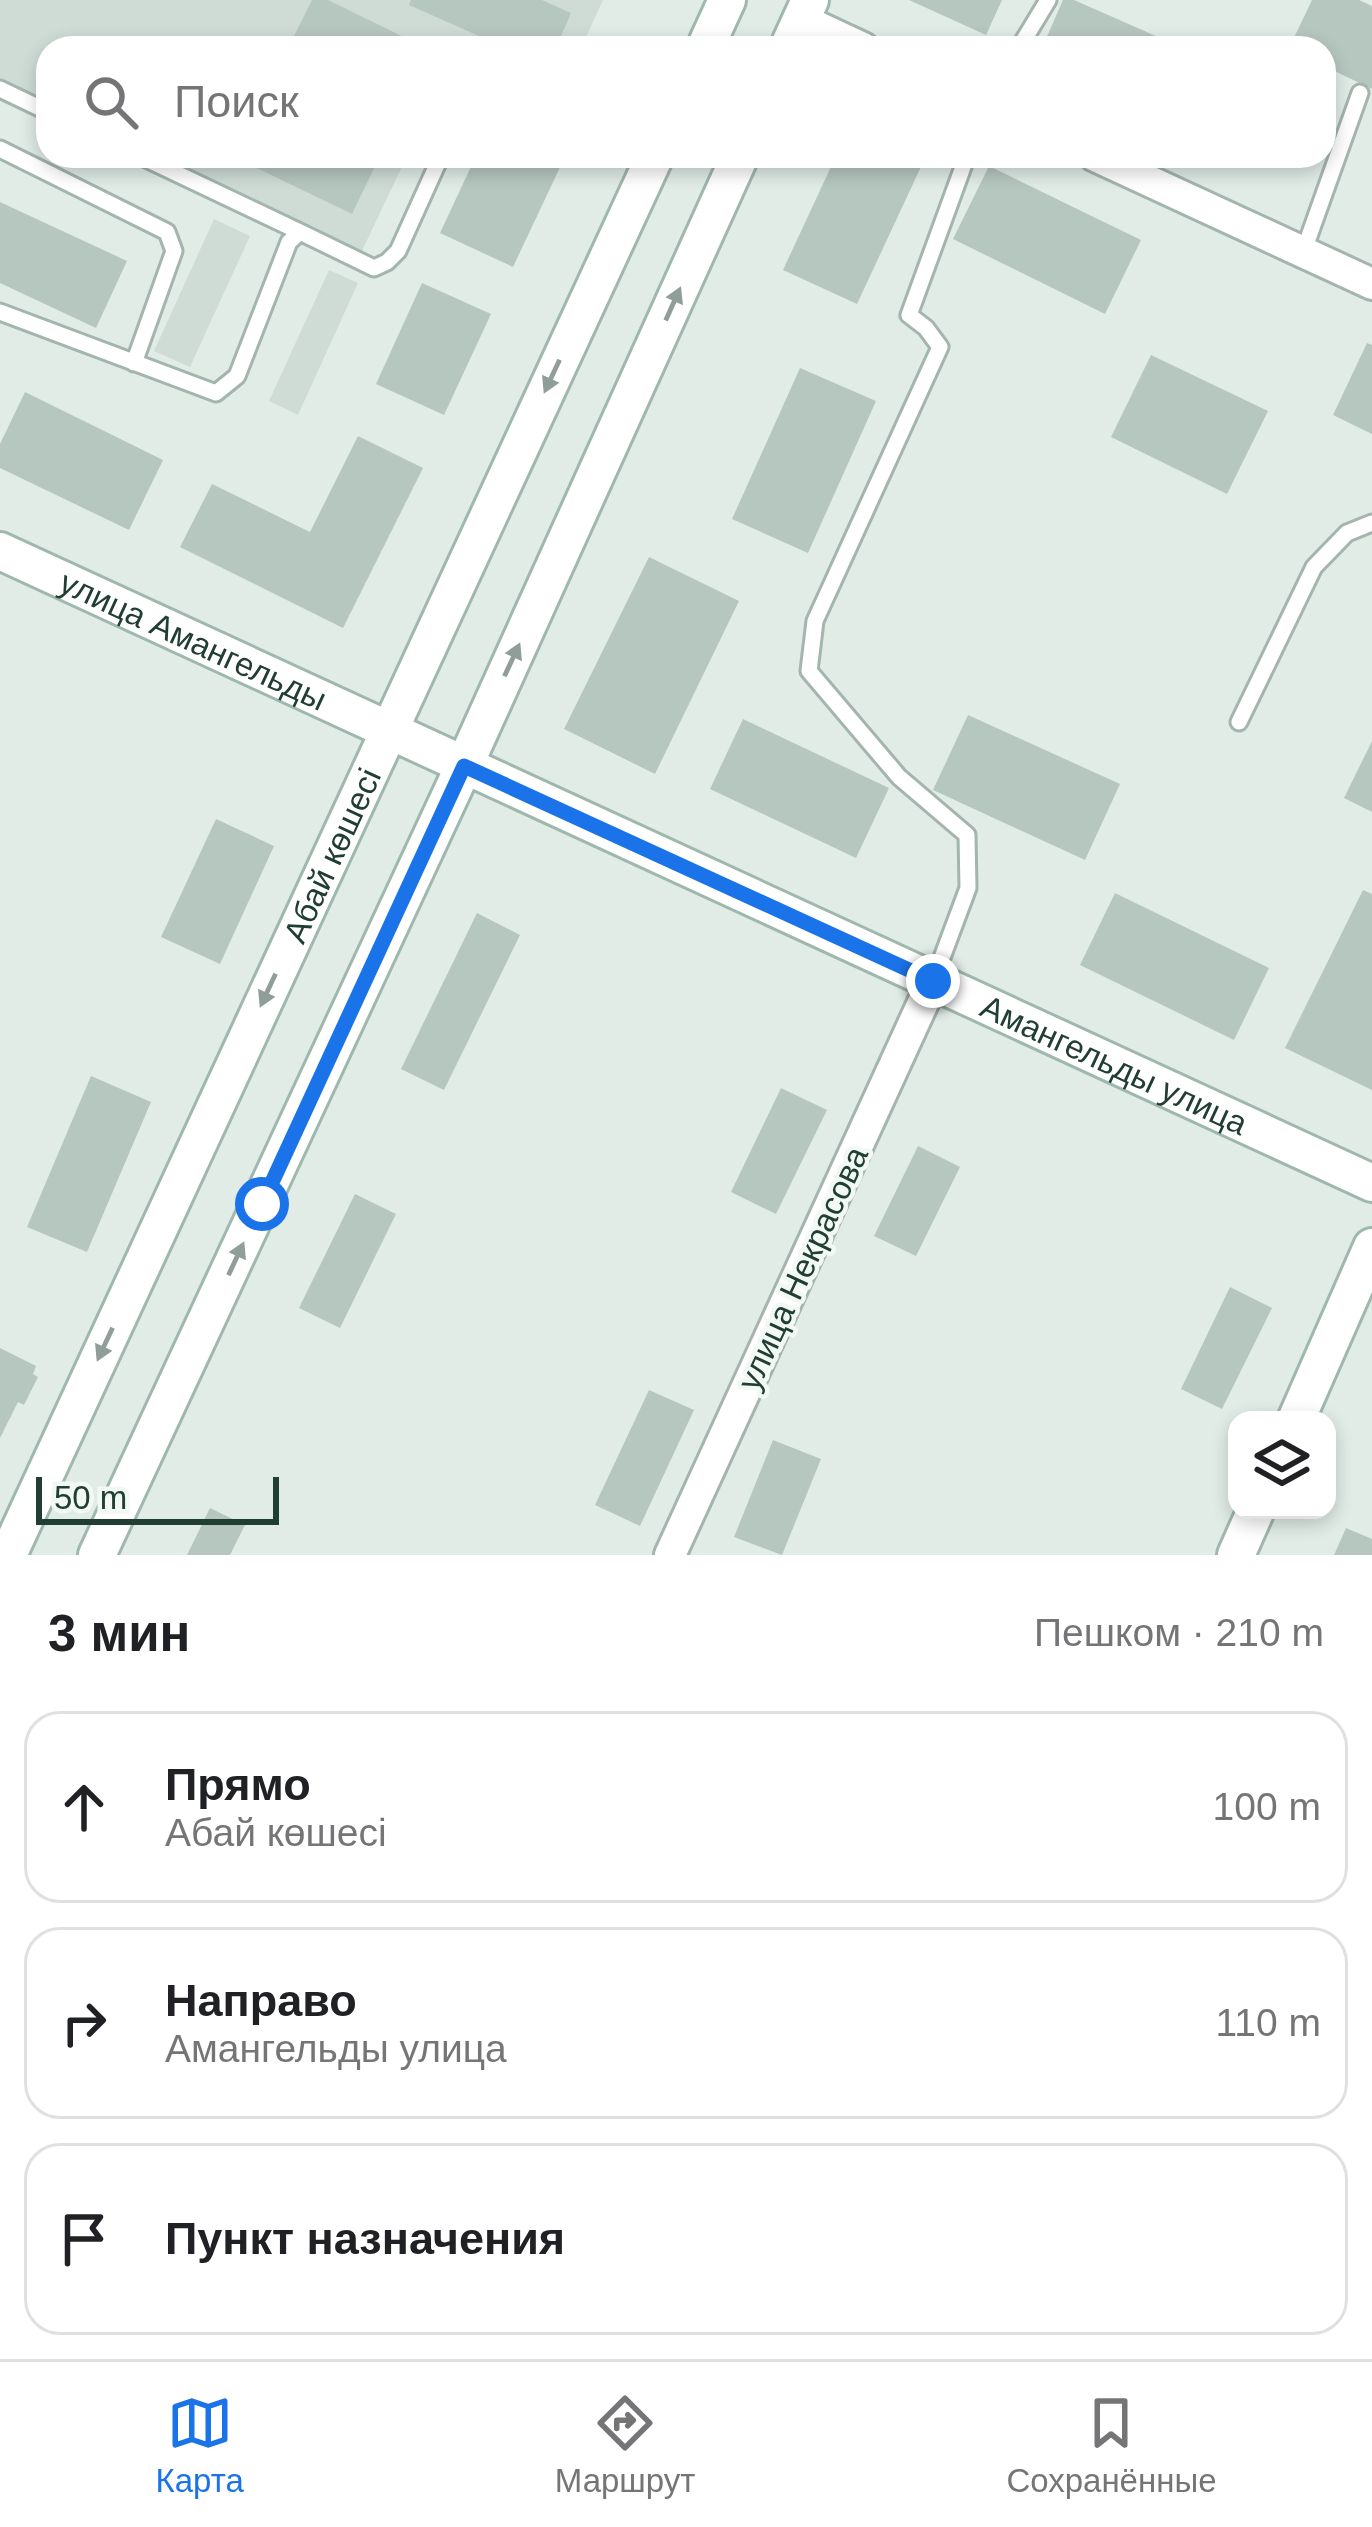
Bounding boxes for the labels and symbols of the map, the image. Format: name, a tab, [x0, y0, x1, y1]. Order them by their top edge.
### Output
one-way arrow	[664, 286, 684, 321]
one-way arrow	[542, 359, 562, 394]
street label: улица Амангельды	[54, 563, 332, 718]
one-way arrow	[503, 642, 523, 677]
street label: Абай көшесі	[276, 763, 388, 948]
route end	[906, 954, 960, 1008]
one-way arrow	[258, 973, 278, 1008]
street label: Амангельды улица	[975, 988, 1254, 1142]
street label: улица Некрасова	[730, 1140, 875, 1396]
route start	[235, 1177, 289, 1231]
one-way arrow	[226, 1241, 246, 1276]
one-way arrow	[94, 1327, 114, 1362]
scale bar	[36, 1471, 279, 1524]

